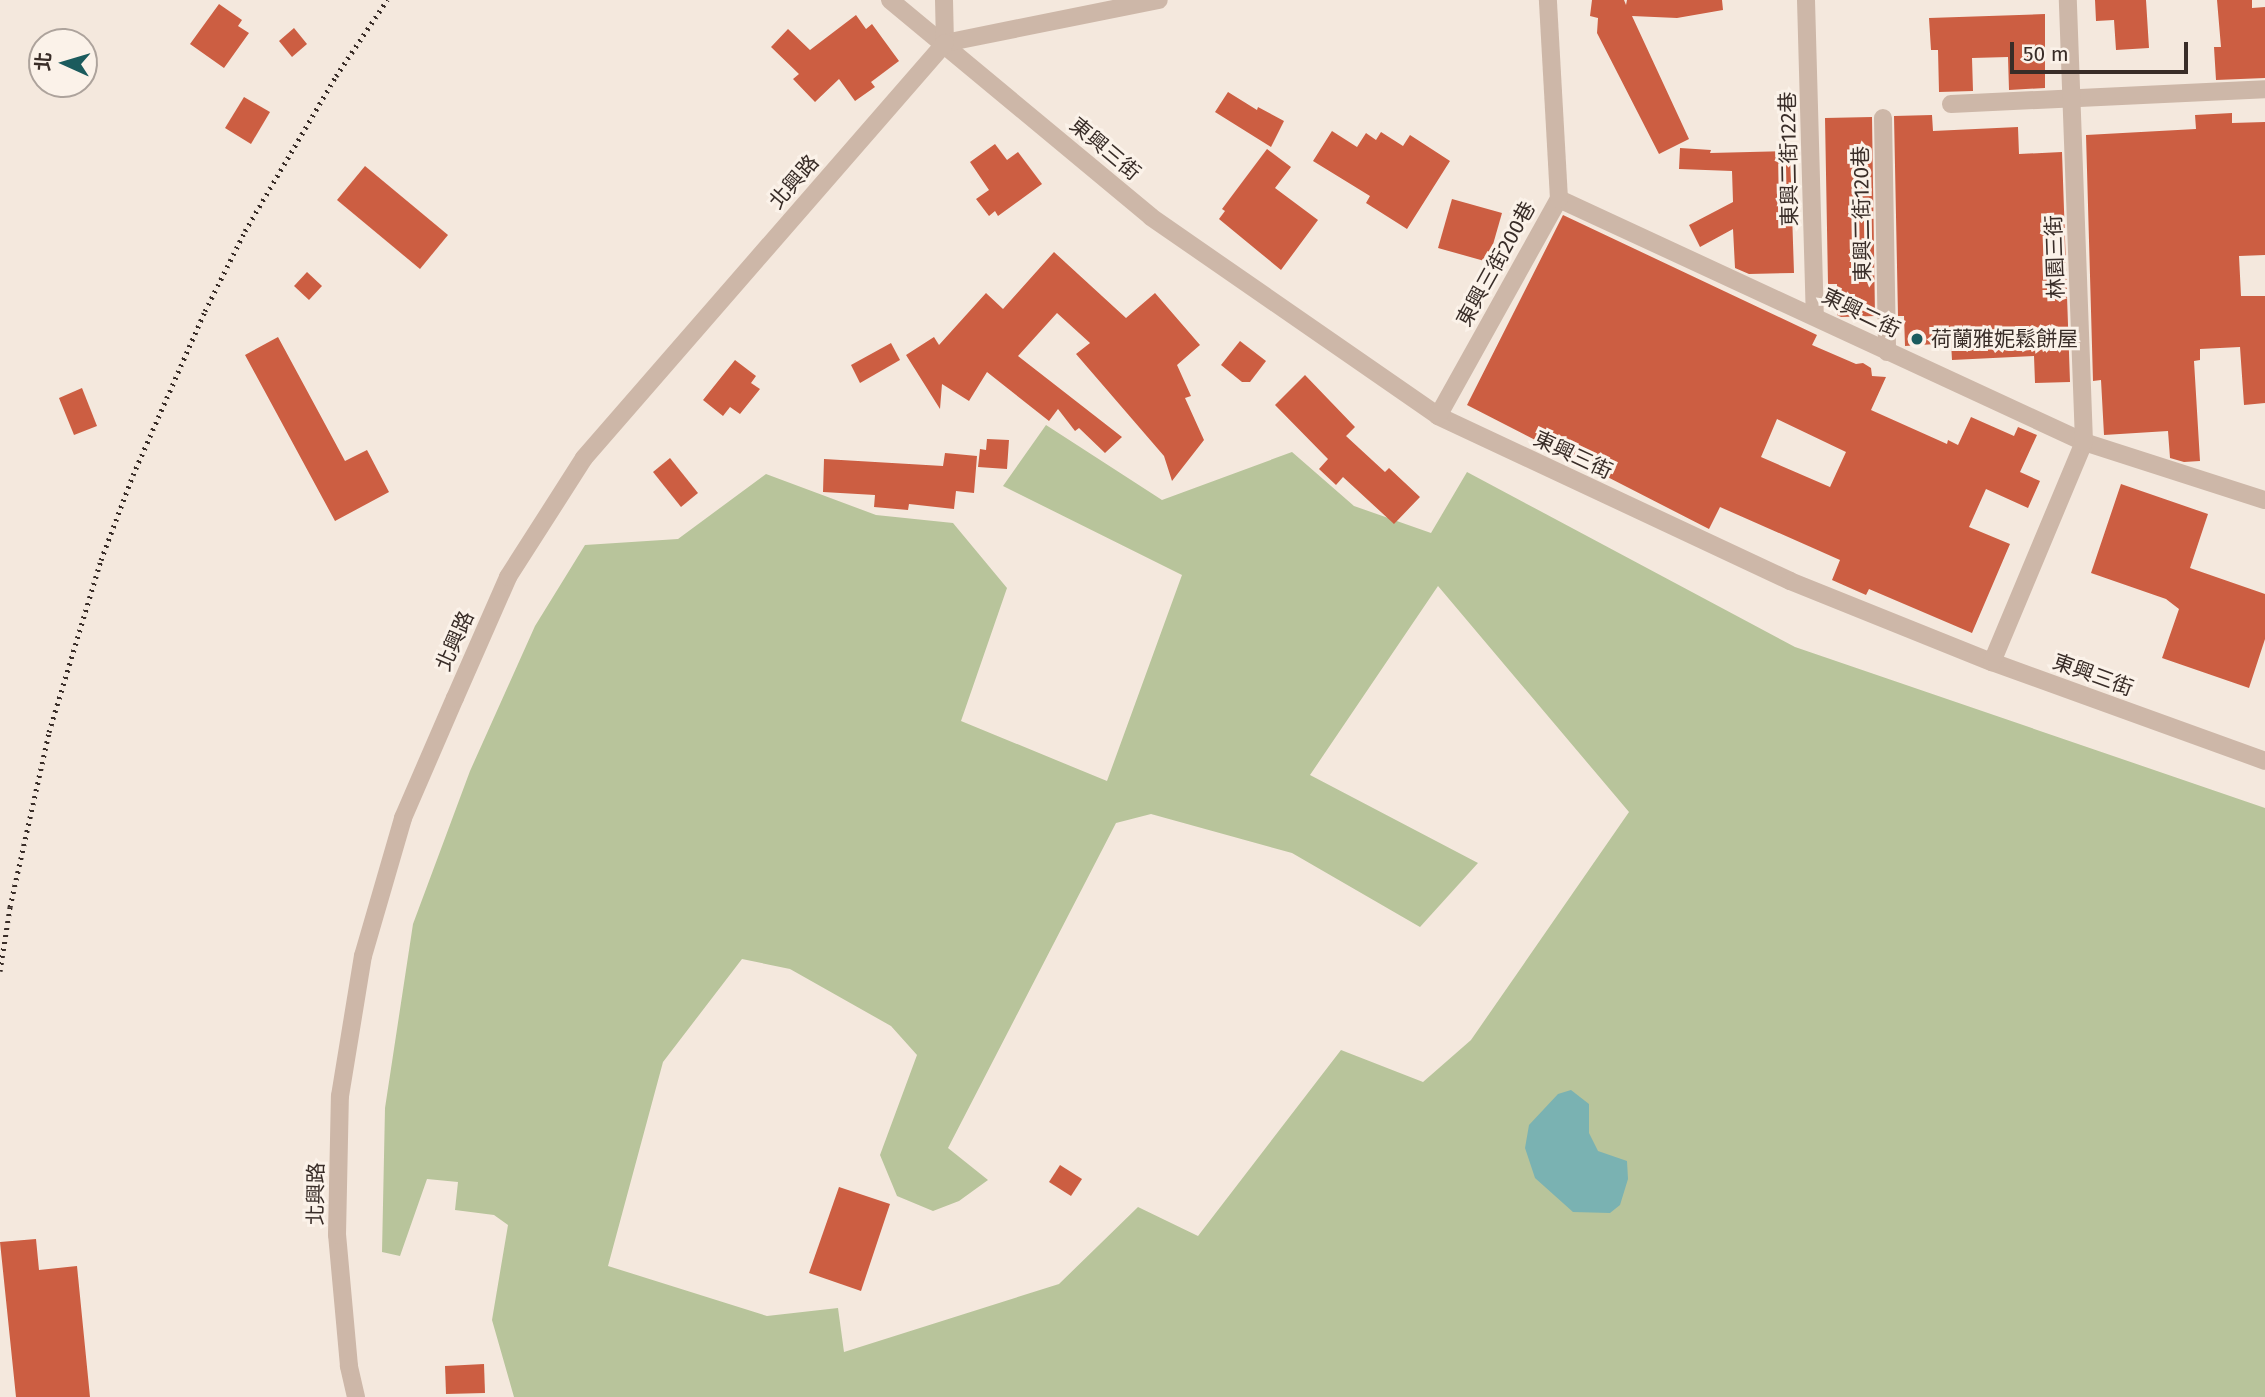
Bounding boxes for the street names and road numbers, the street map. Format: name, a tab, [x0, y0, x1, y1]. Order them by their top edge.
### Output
street label: 東興二街122巷	[1775, 91, 1803, 227]
street label: 東興三街	[1065, 112, 1145, 186]
street label: 東興二街120巷	[1848, 146, 1876, 282]
street label: 北興路	[764, 150, 824, 214]
street label: 東興三街200巷	[1451, 197, 1541, 331]
street label: 林園三街	[2041, 215, 2069, 299]
street label: 東興二街	[1818, 283, 1904, 343]
street label: 東興三街	[1530, 426, 1616, 484]
street label: 北興路	[431, 607, 479, 675]
street label: 東興三街	[2049, 649, 2137, 701]
street label: 北興路	[303, 1162, 329, 1226]

